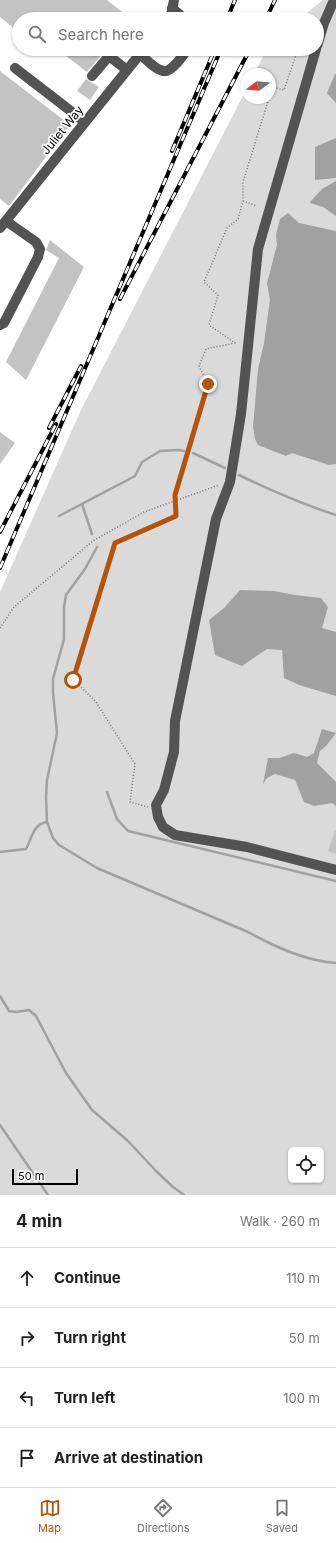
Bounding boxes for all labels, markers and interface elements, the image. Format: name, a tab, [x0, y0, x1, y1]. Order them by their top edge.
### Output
search box	[12, 12, 324, 56]
icon: search	[26, 23, 48, 45]
text: Search here	[58, 25, 144, 44]
north arrow	[240, 68, 276, 104]
street label: Juliet Way	[38, 102, 86, 157]
route end	[199, 375, 217, 393]
route start	[64, 671, 82, 689]
map controls	[288, 1147, 324, 1183]
button: locate	[288, 1147, 324, 1183]
scale bar	[12, 1167, 78, 1186]
text: 50 m	[18, 1169, 44, 1183]
text: 4 min	[16, 1211, 62, 1231]
text: Walk · 260 m	[240, 1213, 320, 1229]
icon: ahead	[16, 1267, 38, 1289]
text: Continue	[54, 1268, 121, 1287]
text: 110 m	[286, 1270, 320, 1286]
icon: right	[16, 1327, 38, 1349]
text: Turn right	[54, 1328, 126, 1347]
text: 50 m	[289, 1330, 320, 1346]
icon: left	[16, 1387, 38, 1409]
text: Turn left	[54, 1388, 115, 1407]
text: 100 m	[283, 1390, 320, 1406]
icon: arrive	[16, 1447, 38, 1469]
text: Arrive at destination	[54, 1448, 203, 1467]
tab: Map	[38, 1497, 61, 1535]
tab: Directions	[137, 1497, 190, 1535]
tab: Saved	[266, 1497, 298, 1535]

